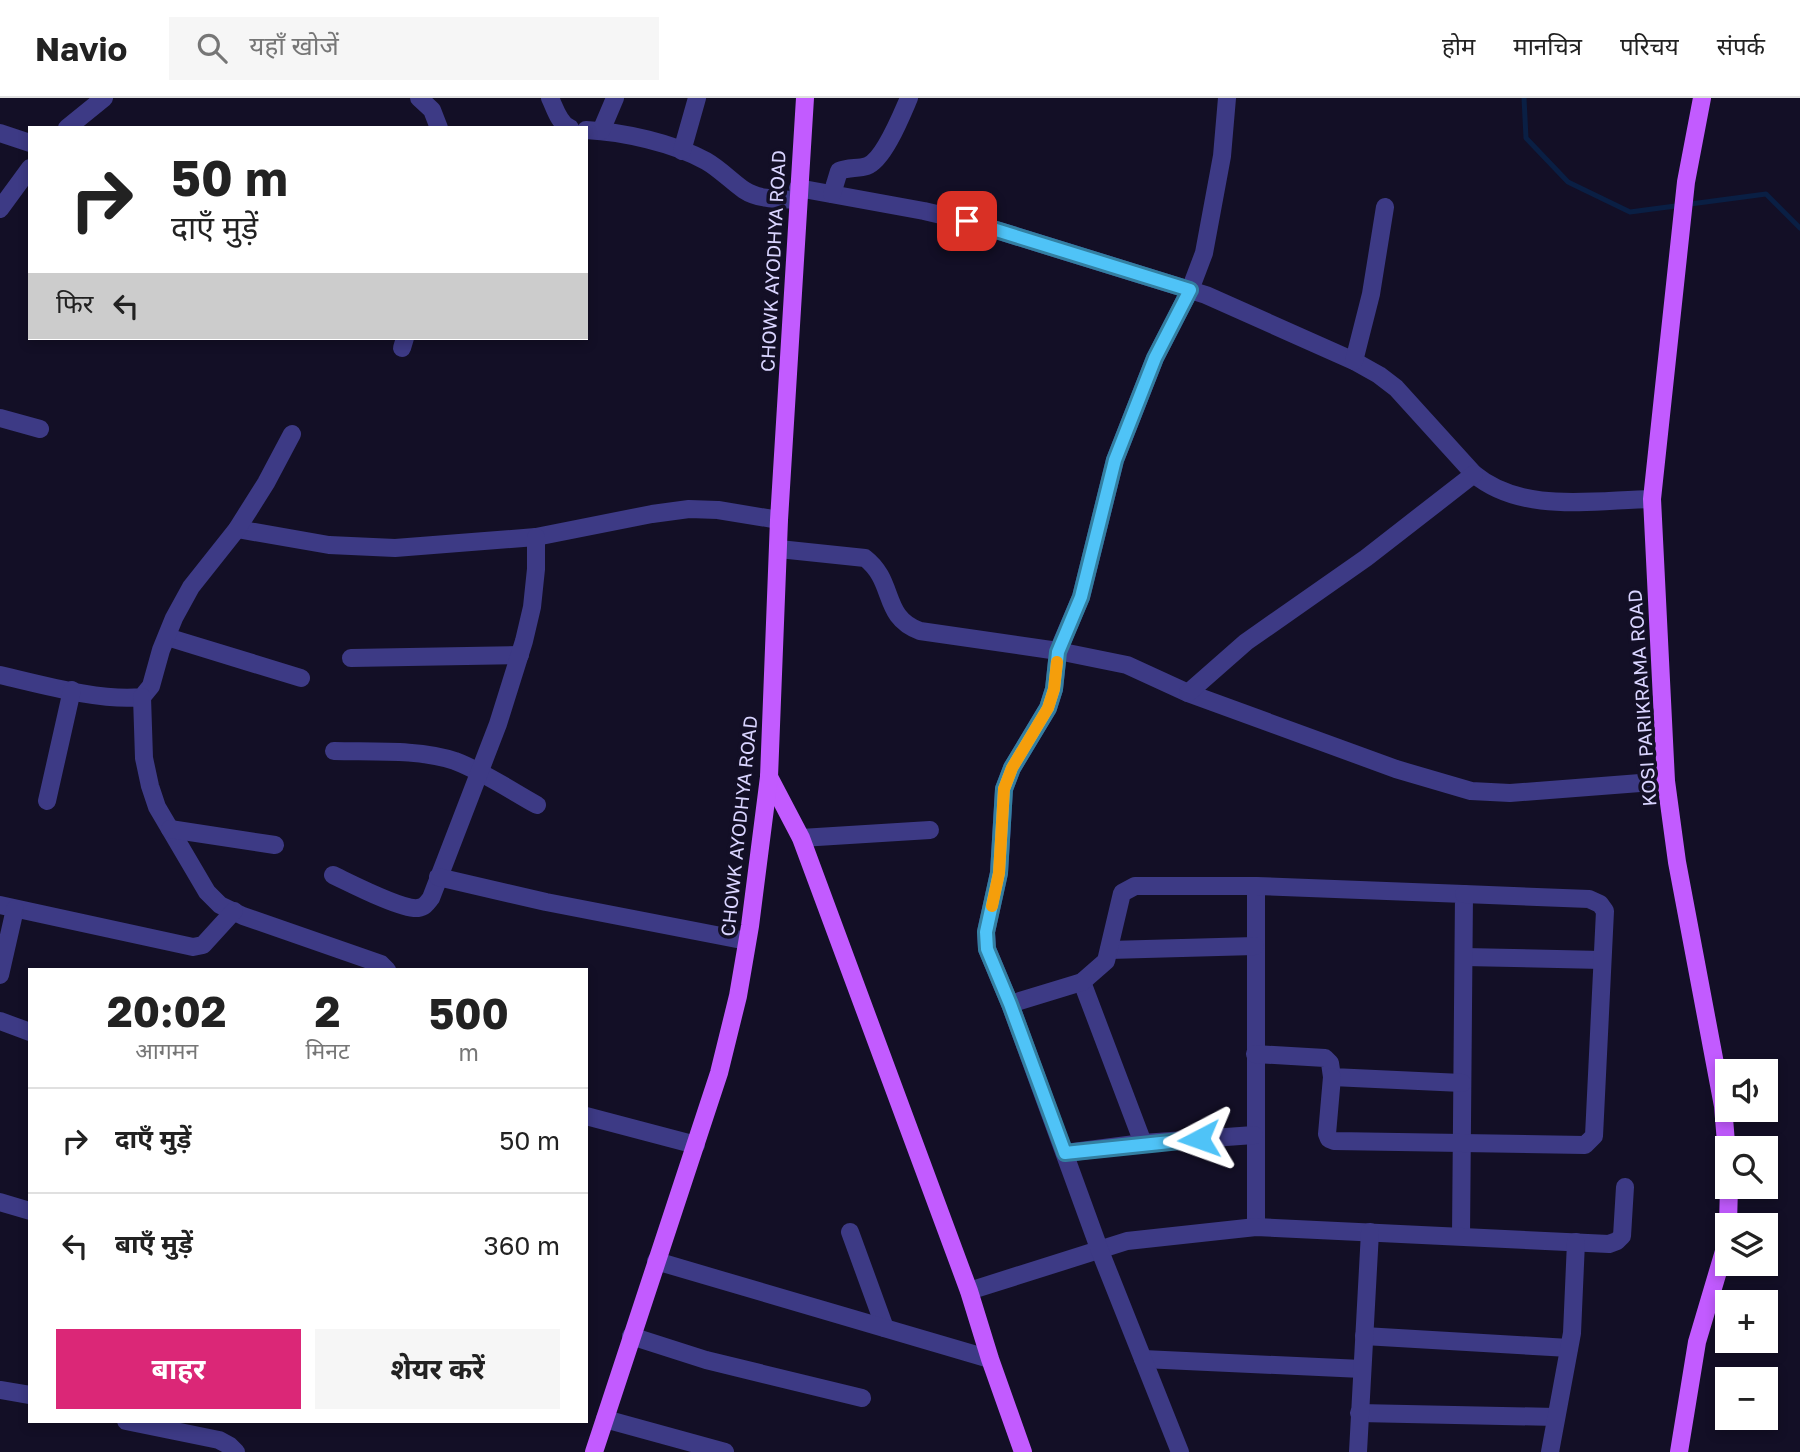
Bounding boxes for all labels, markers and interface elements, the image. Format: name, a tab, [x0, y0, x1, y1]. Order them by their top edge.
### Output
search box	[169, 17, 659, 80]
text: Navio	[35, 29, 127, 68]
icon: search	[193, 29, 231, 67]
text: यहाँ खोजें	[249, 30, 339, 61]
text: होम	[1442, 31, 1475, 60]
text: मानचित्र	[1513, 31, 1582, 60]
text: परिचय	[1620, 31, 1679, 60]
text: संपर्क	[1717, 31, 1765, 60]
text: 50 m	[171, 148, 288, 207]
street label: CHOWK AYODHYA ROAD	[755, 150, 790, 372]
icon: right	[56, 154, 147, 245]
pin	[937, 191, 997, 251]
icon: arrive	[948, 202, 986, 240]
text: दाएँ मुड़ें	[171, 208, 258, 246]
icon: left	[107, 287, 145, 325]
text: फिर	[56, 288, 93, 319]
street label: KOSI PARIKRAMA ROAD	[1622, 589, 1661, 807]
street label: CHOWK AYODHYA ROAD	[715, 714, 762, 938]
text: 20:02	[107, 986, 226, 1036]
text: 2	[315, 986, 340, 1036]
text: 500	[429, 988, 509, 1038]
text: आगमन	[135, 1036, 198, 1064]
text: मिनट	[305, 1036, 350, 1064]
text: m	[459, 1038, 479, 1066]
map controls	[1715, 1059, 1778, 1430]
button: sound	[1715, 1059, 1778, 1122]
position arrow	[1162, 1102, 1236, 1176]
icon: right	[56, 1122, 94, 1160]
text: दाएँ मुड़ें	[115, 1123, 191, 1154]
text: 50 m	[499, 1125, 560, 1156]
button: search	[1715, 1136, 1778, 1199]
button: layers	[1715, 1213, 1778, 1276]
icon: left	[56, 1227, 94, 1265]
text: बाएँ मुड़ें	[115, 1228, 193, 1259]
text: 360 m	[483, 1230, 560, 1261]
button: +	[1715, 1290, 1778, 1353]
button: बाहर	[56, 1329, 301, 1409]
button: शेयर करें	[315, 1329, 560, 1409]
button: −	[1715, 1367, 1778, 1430]

